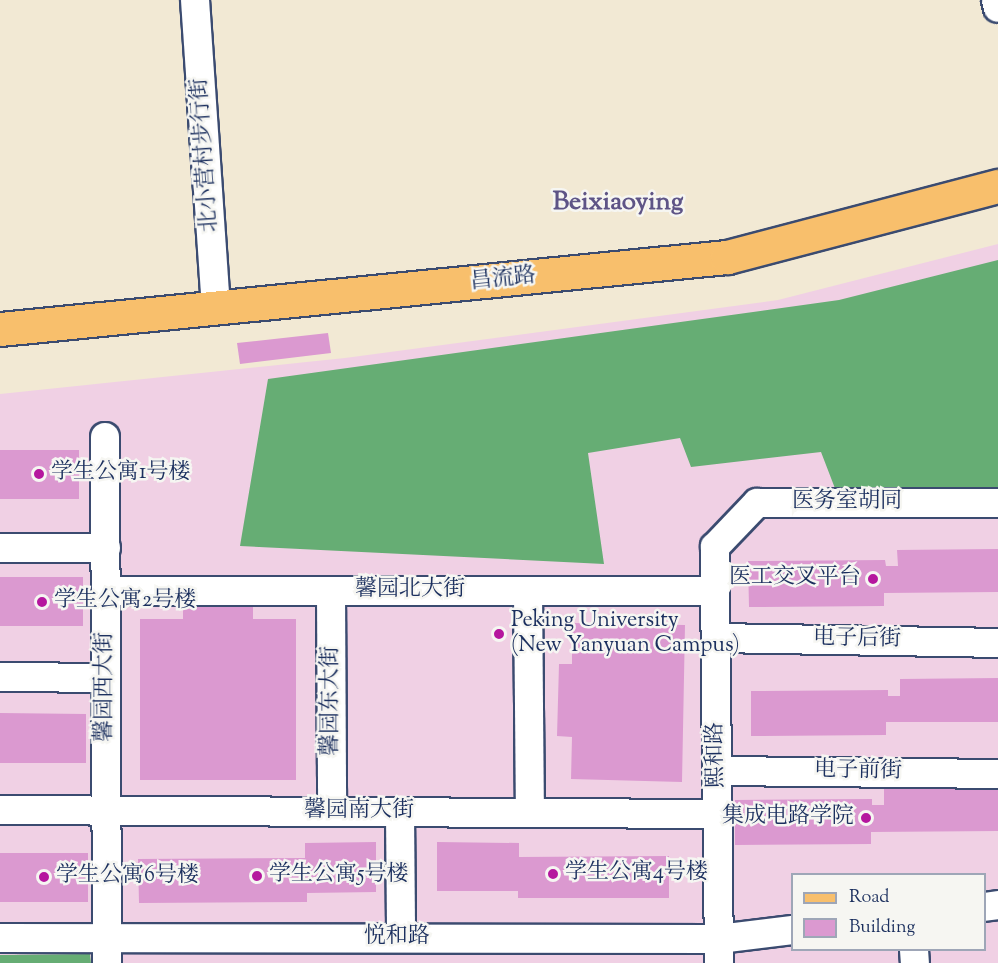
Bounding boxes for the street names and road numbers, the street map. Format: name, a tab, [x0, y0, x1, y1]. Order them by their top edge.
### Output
street label: 北小营村步行街	[187, 77, 225, 233]
street label: 昌流路	[469, 263, 537, 297]
street label: 医务室胡同	[792, 490, 902, 516]
street label: 馨园北大街	[355, 578, 465, 604]
street label: 电子后街	[813, 626, 901, 654]
street label: 馨园西大街	[93, 632, 119, 742]
street label: 馨园东大街	[319, 646, 345, 756]
street label: 熙和路	[703, 722, 731, 788]
street label: 电子前街	[814, 758, 902, 786]
street label: 馨园南大街	[304, 799, 414, 825]
street label: 悦和路	[364, 925, 430, 951]

